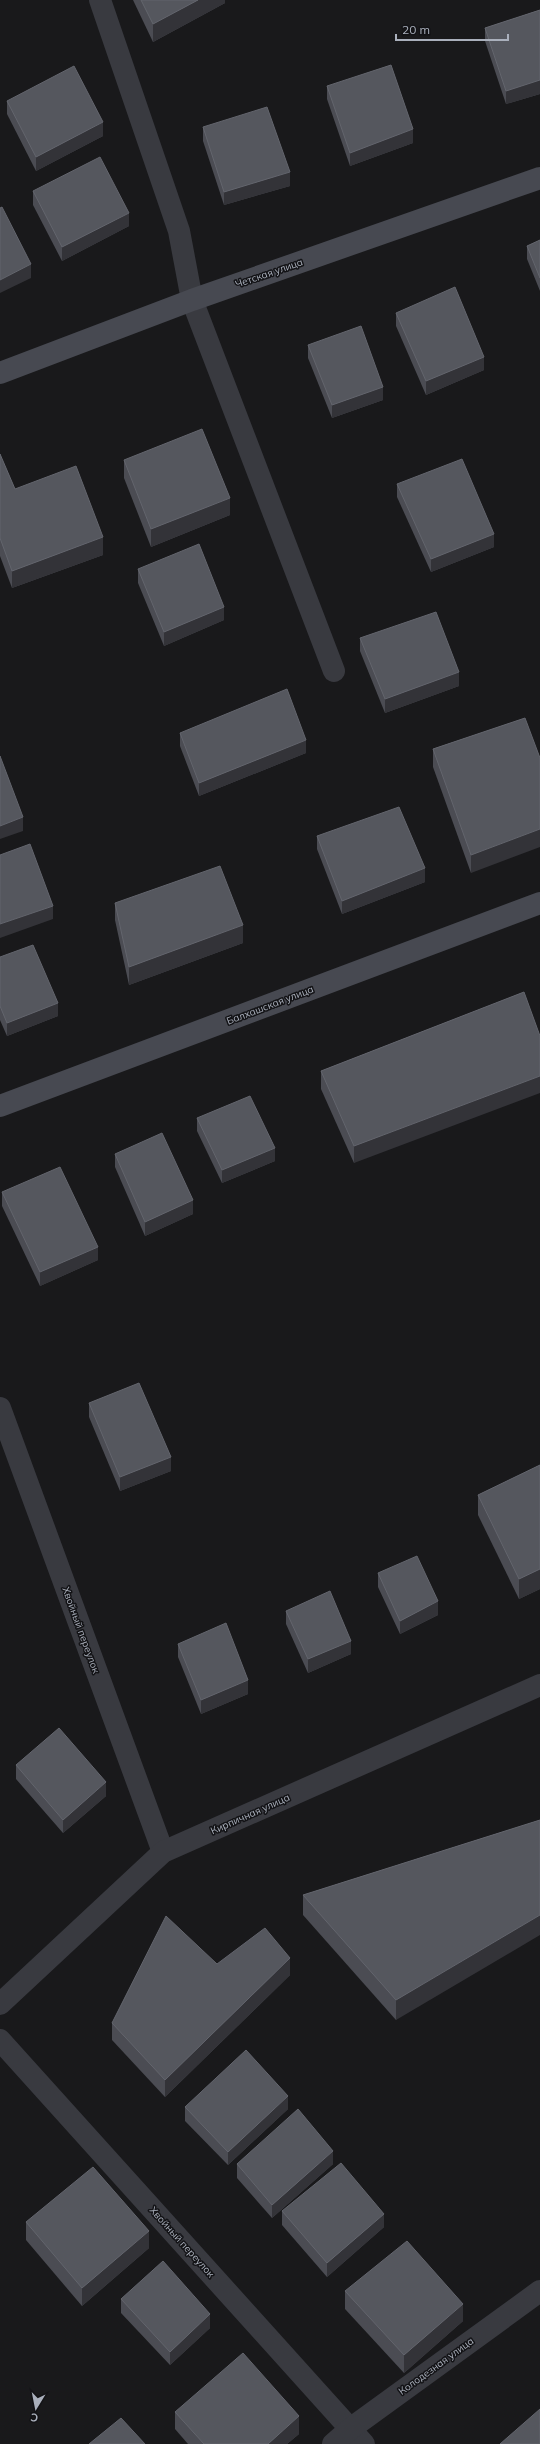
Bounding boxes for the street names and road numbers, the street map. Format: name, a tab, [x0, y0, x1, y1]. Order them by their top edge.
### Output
street label: Четская улица	[233, 255, 305, 291]
street label: Балхашская улица	[225, 982, 315, 1028]
street label: Хвойный переулок	[59, 1585, 103, 1676]
street label: Кирпичная улица	[208, 1791, 292, 1837]
street label: Хвойный переулок	[147, 2204, 218, 2281]
street label: Колодезная улица	[396, 2334, 476, 2398]

